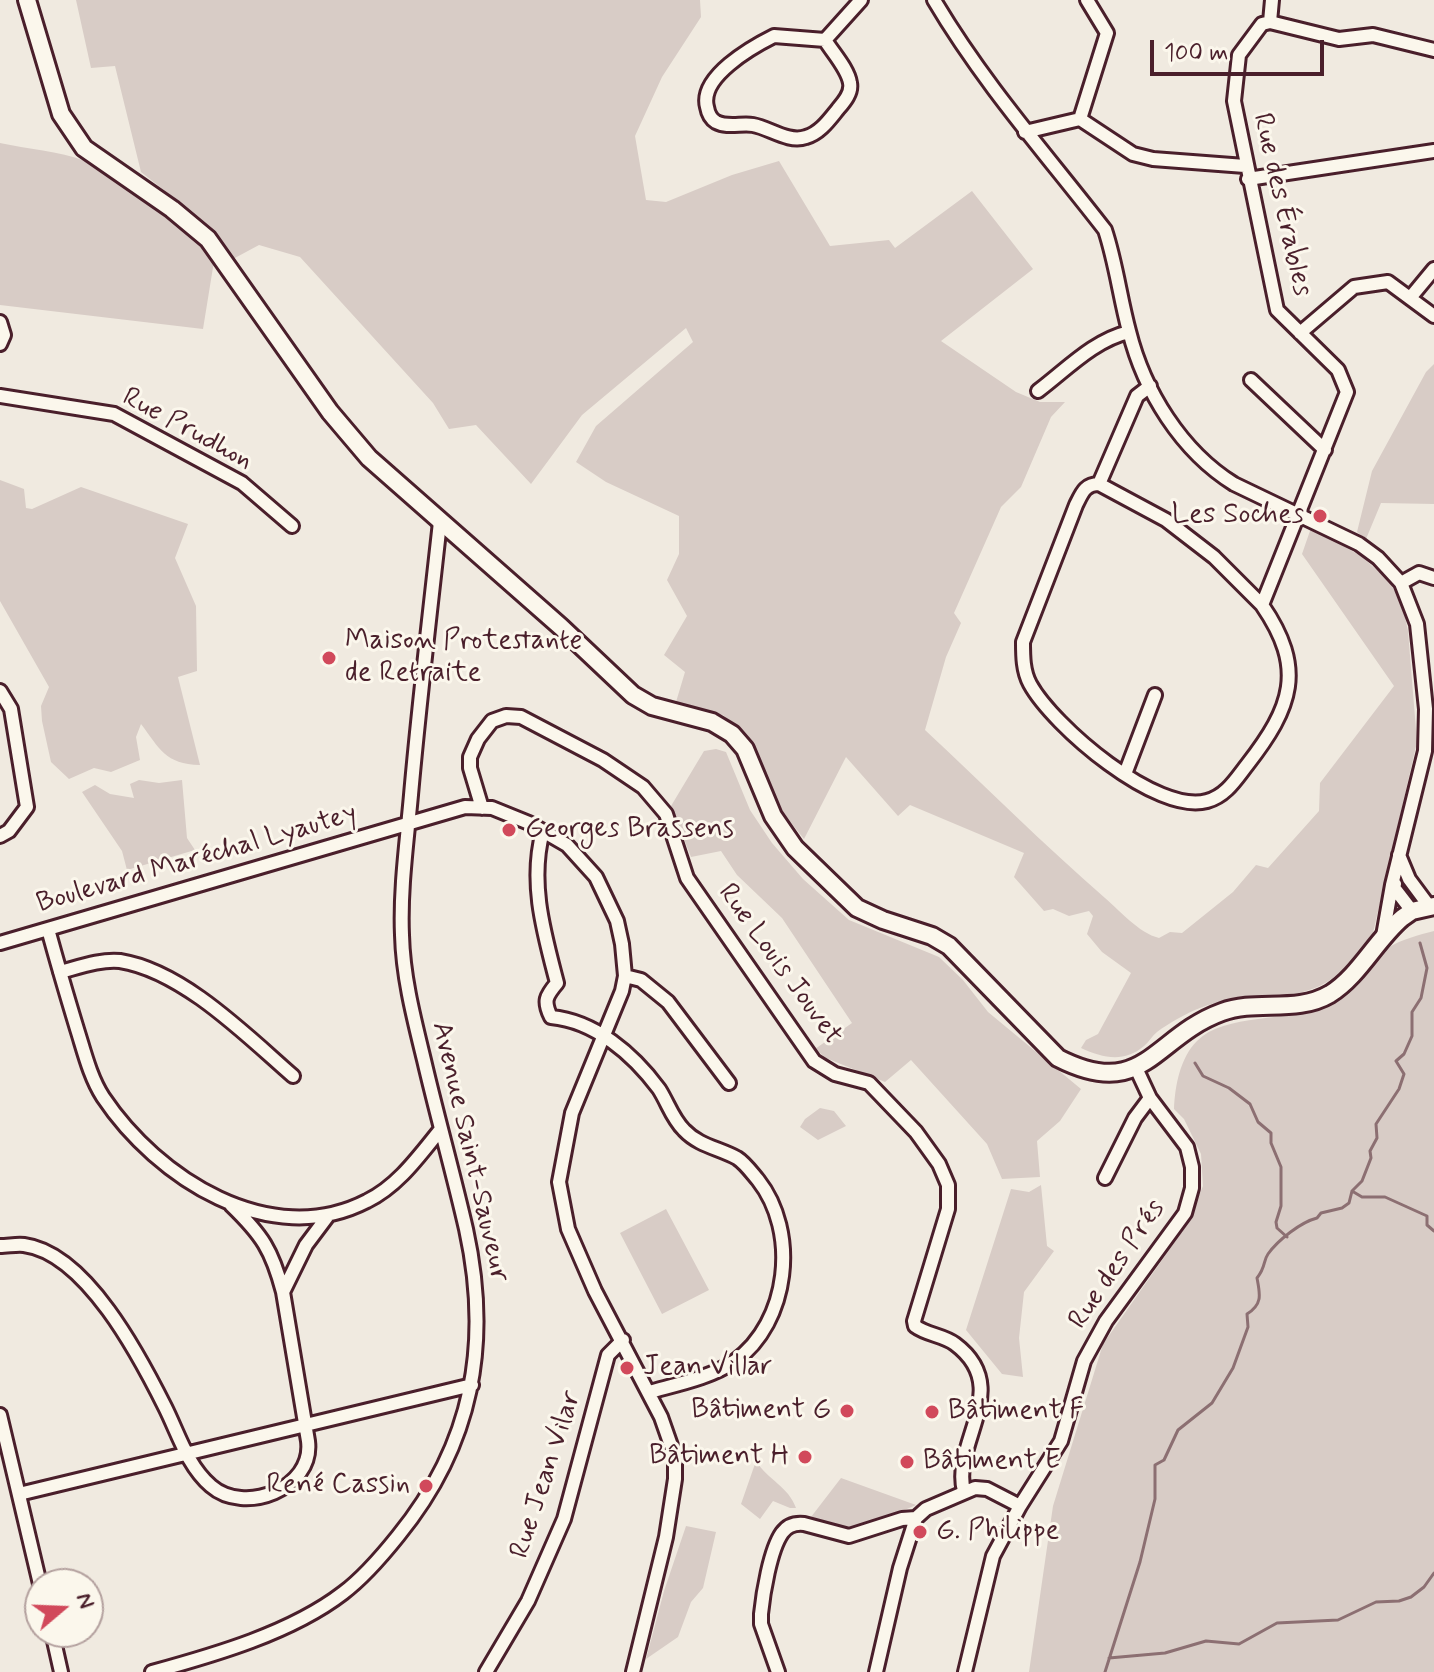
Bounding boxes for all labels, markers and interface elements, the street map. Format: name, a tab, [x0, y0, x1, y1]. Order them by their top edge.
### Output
scale bar	[1154, 24, 1328, 74]
text: 100 m	[1164, 38, 1228, 69]
street label: Rue des Érables	[1244, 110, 1318, 300]
street label: Rue Prudhon	[116, 382, 258, 478]
place label: Les Soches	[1172, 499, 1304, 533]
marker: Les Soches	[1311, 507, 1329, 525]
place label: Maison Protestante de Retraite	[345, 625, 582, 691]
marker: Maison Protestante de Retraite	[320, 649, 338, 667]
street label: Boulevard Maréchal Lyautey	[33, 798, 361, 922]
place label: Georges Brassens	[525, 813, 734, 847]
marker: Georges Brassens	[500, 821, 518, 839]
street label: Rue Louis Jouvet	[709, 878, 849, 1052]
street label: Avenue Saint-Sauveur	[423, 1019, 515, 1285]
street label: Rue des Prés	[1062, 1194, 1174, 1336]
place label: Jean Villar	[643, 1351, 772, 1385]
marker: Jean Villar	[618, 1359, 636, 1377]
street label: Rue Jean Vilar	[504, 1387, 590, 1563]
place label: Bâtiment G	[691, 1394, 831, 1428]
place label: Bâtiment F	[948, 1395, 1084, 1429]
marker: Bâtiment G	[838, 1402, 856, 1420]
marker: Bâtiment F	[923, 1403, 941, 1421]
place label: Bâtiment H	[649, 1440, 789, 1474]
place label: Bâtiment E	[923, 1445, 1061, 1479]
marker: Bâtiment H	[796, 1448, 814, 1466]
marker: Bâtiment E	[898, 1453, 916, 1471]
place label: René Cassin	[266, 1469, 410, 1503]
marker: René Cassin	[417, 1477, 435, 1495]
place label: G. Philippe	[936, 1515, 1059, 1549]
marker: G. Philippe	[911, 1523, 929, 1541]
north arrow	[24, 1568, 104, 1648]
text: N	[69, 1589, 100, 1612]

